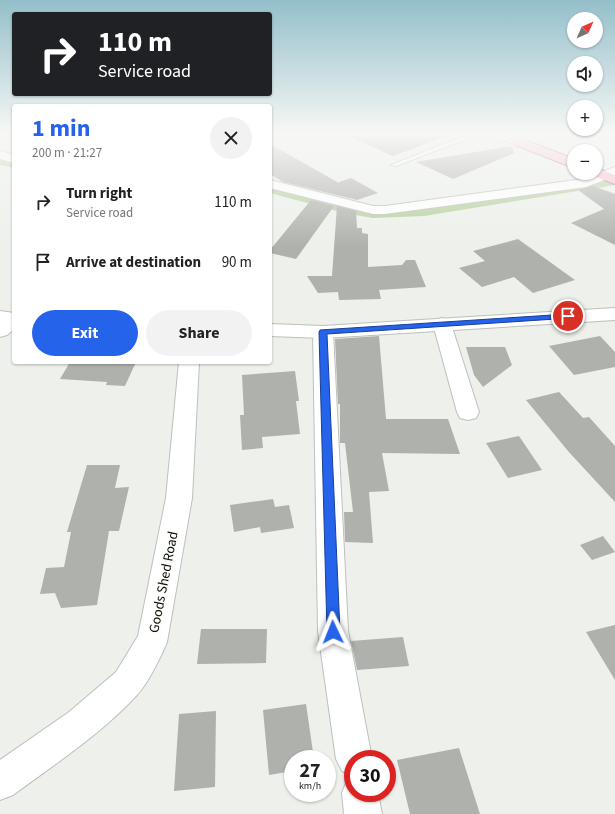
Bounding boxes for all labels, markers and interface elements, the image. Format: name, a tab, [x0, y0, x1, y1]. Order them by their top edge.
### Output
north arrow	[567, 12, 603, 48]
map controls	[567, 12, 603, 180]
text: 110 m	[98, 22, 172, 62]
icon: right	[32, 28, 84, 80]
button: sound	[567, 56, 603, 92]
text: Service road	[98, 59, 191, 84]
button: +	[567, 100, 603, 136]
text: 1 min	[32, 111, 90, 146]
button: close	[210, 117, 252, 159]
text: 200 m · 21:27	[32, 144, 102, 162]
button: −	[567, 144, 603, 180]
text: Turn right	[66, 183, 132, 204]
icon: right	[32, 191, 54, 213]
text: 110 m	[214, 192, 252, 213]
text: Service road	[66, 204, 133, 222]
icon: arrive	[32, 251, 54, 273]
text: Arrive at destination	[66, 252, 201, 273]
text: 90 m	[222, 252, 252, 273]
pin	[551, 299, 585, 333]
icon: arrive	[557, 305, 579, 327]
button: Exit	[32, 310, 138, 356]
button: Share	[146, 310, 252, 356]
street label: Goods Shed Road	[144, 530, 184, 635]
position arrow	[312, 611, 354, 653]
speed limit sign: 30	[344, 750, 396, 802]
text: 27	[299, 757, 321, 785]
text: km/h	[299, 779, 321, 793]

